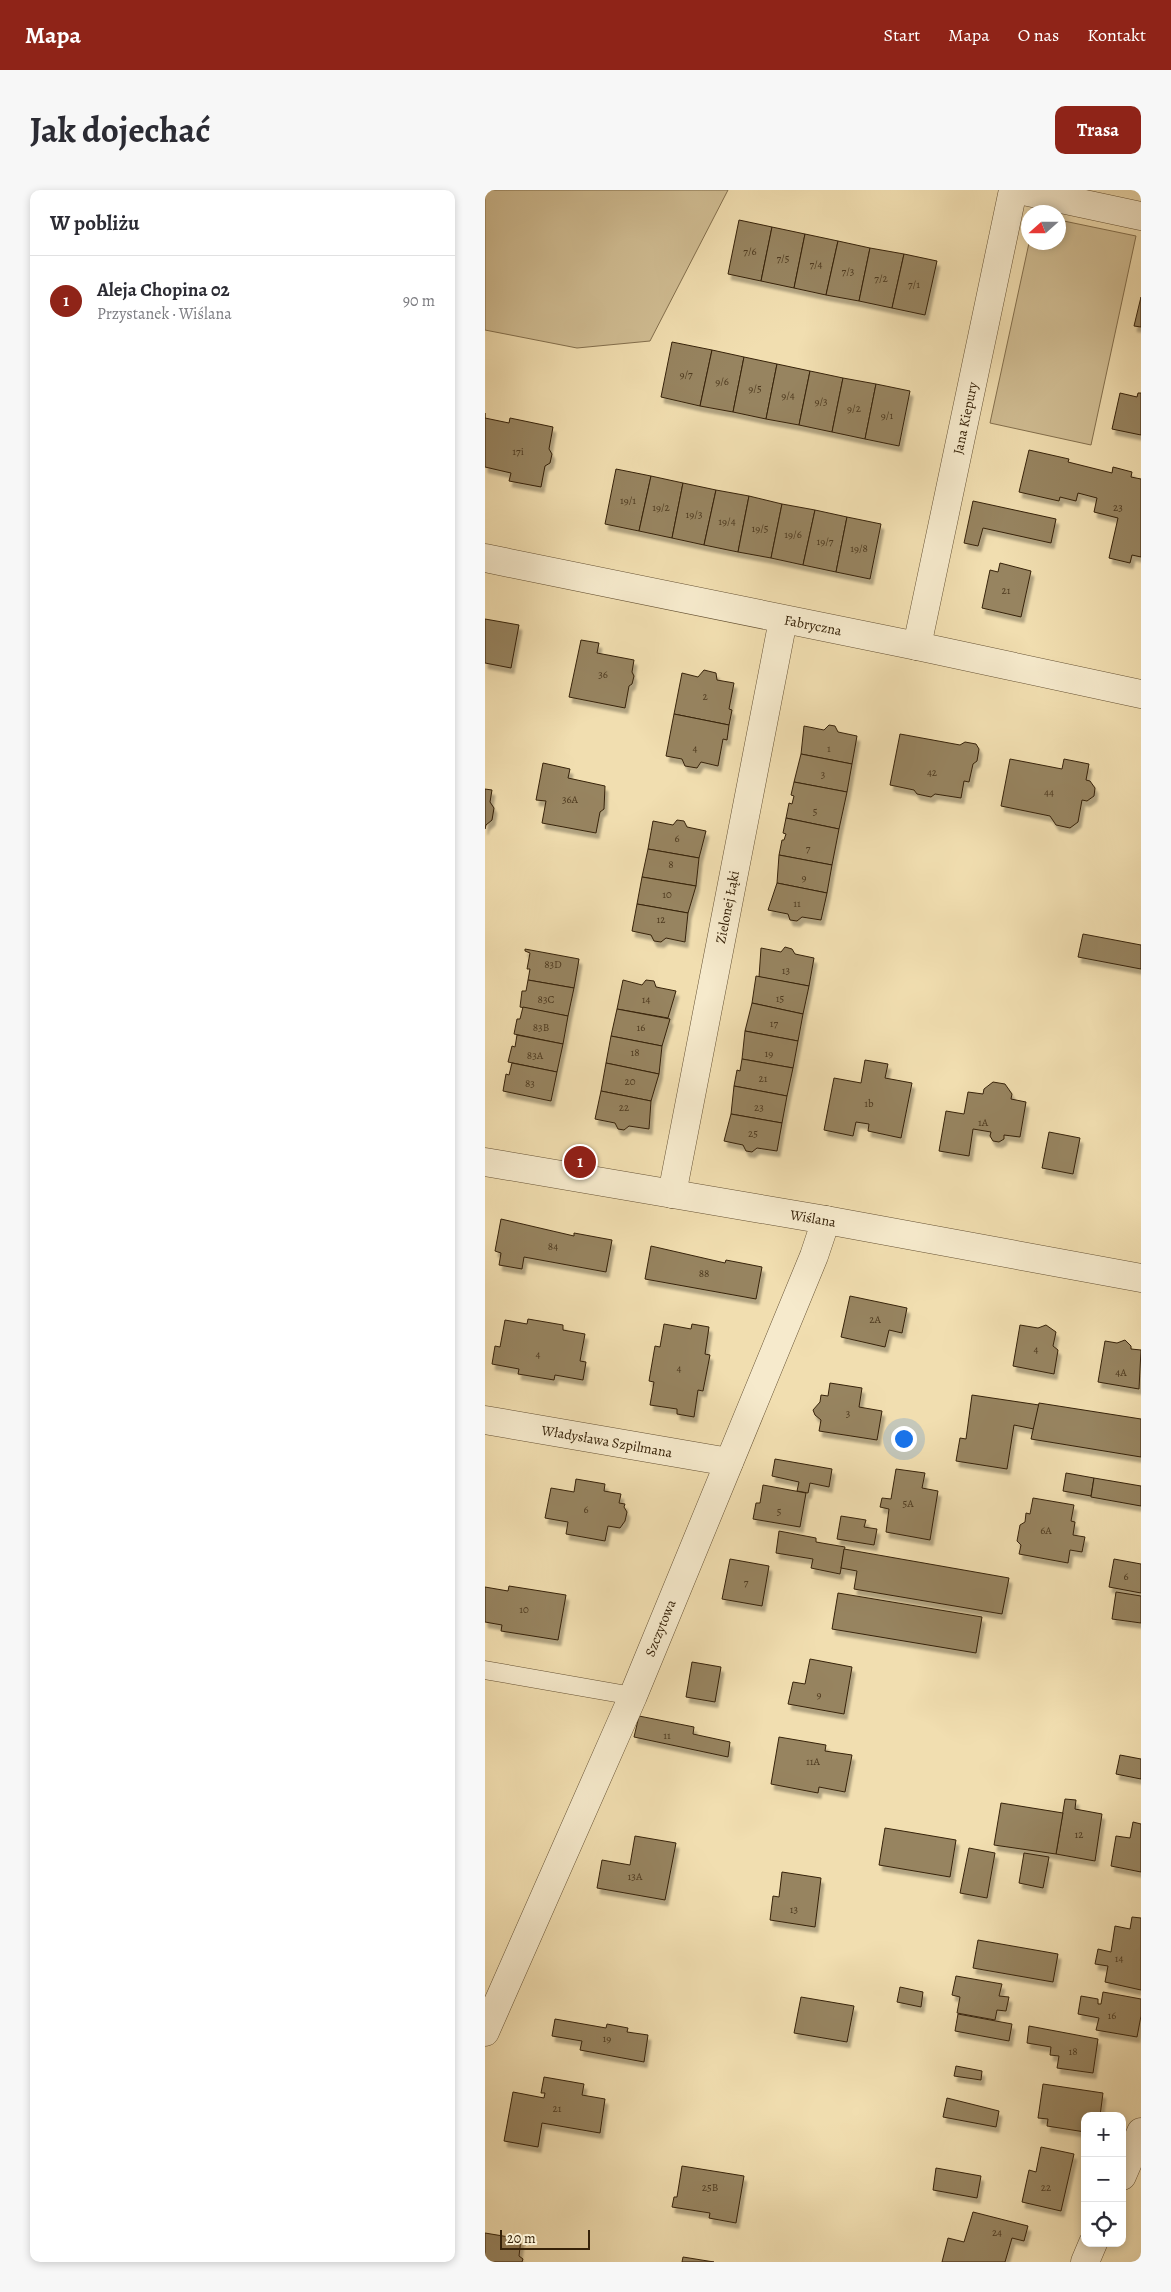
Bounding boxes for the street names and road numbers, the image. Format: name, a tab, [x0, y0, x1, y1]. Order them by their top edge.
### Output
street label: Jana Kiepury	[949, 379, 983, 456]
street label: Fabryczna	[782, 611, 844, 640]
street label: Zielonej Łąki	[711, 869, 744, 945]
street label: Wiślana	[788, 1205, 838, 1232]
street label: Władysława Szpilmana	[539, 1420, 674, 1462]
street label: Szczytowa	[640, 1596, 681, 1660]

